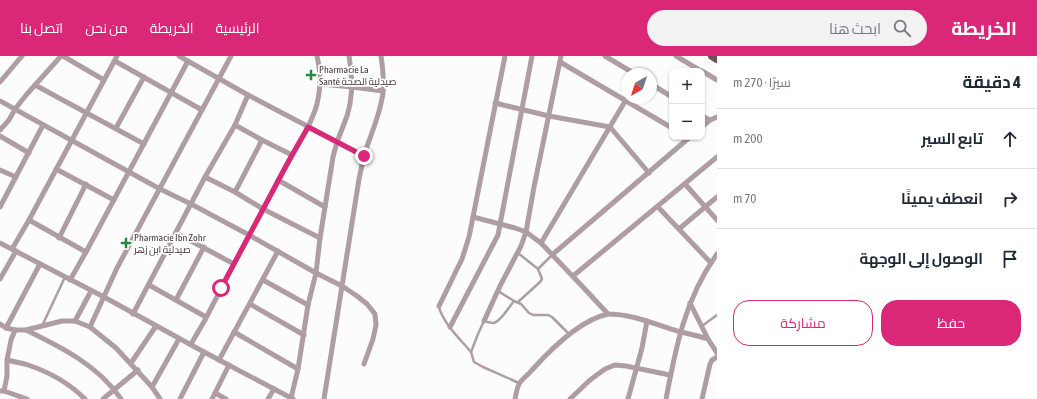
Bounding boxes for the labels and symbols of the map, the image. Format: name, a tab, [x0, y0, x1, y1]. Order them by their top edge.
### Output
place label: Pharmacie La Santé صيدلية الصحة	[319, 64, 397, 87]
north arrow	[621, 68, 657, 104]
marker: Pharmacie La Santé صيدلية الصحة	[306, 70, 316, 80]
route end	[355, 147, 373, 165]
place label: Pharmacie Ibn Zohr صيدلية ابن زهر	[133, 232, 207, 256]
marker: Pharmacie Ibn Zohr صيدلية ابن زهر	[121, 238, 131, 248]
route start	[212, 279, 230, 297]

